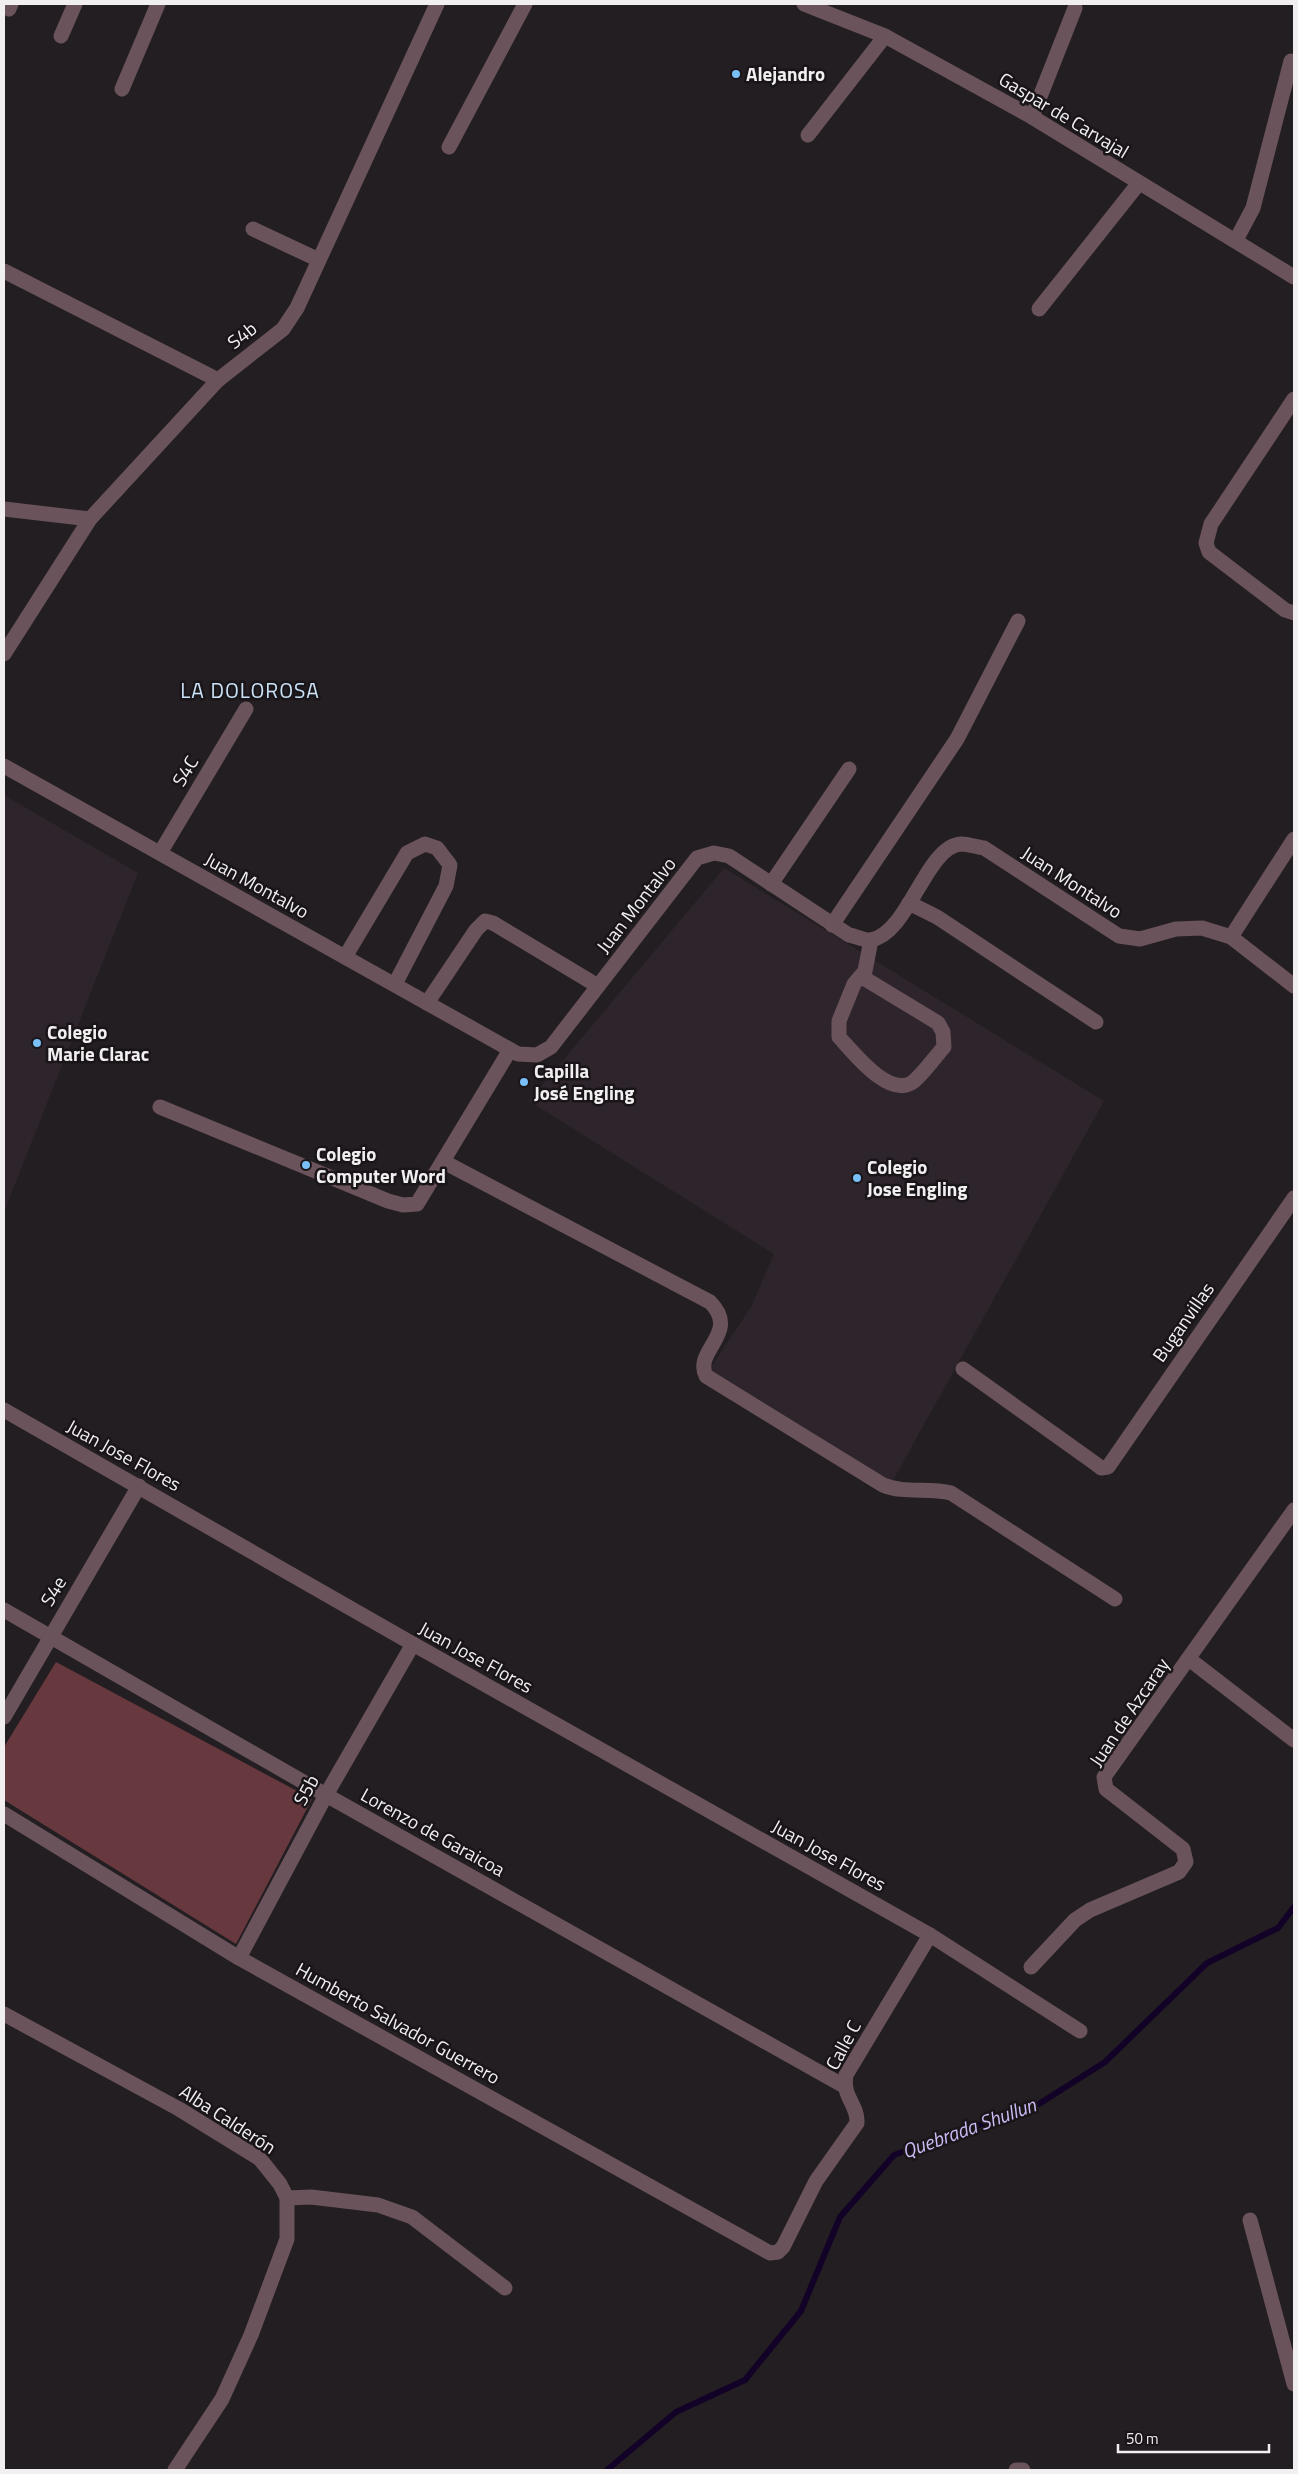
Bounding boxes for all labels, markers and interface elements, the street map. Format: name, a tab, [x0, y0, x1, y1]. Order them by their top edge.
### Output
place label: Alejandro	[746, 59, 825, 88]
street label: Gaspar de Carvajal	[994, 64, 1135, 165]
marker: Alejandro	[730, 68, 742, 80]
street label: S4b	[221, 314, 263, 356]
district label: LA DOLOROSA	[180, 674, 320, 706]
street label: S4C	[164, 750, 205, 792]
street label: Juan Montalvo	[1016, 838, 1128, 925]
street label: Juan Montalvo	[200, 844, 315, 925]
street label: Juan Montalvo	[589, 850, 682, 959]
place label: Colegio Marie Clarac	[47, 1017, 149, 1068]
marker: Colegio Marie Clarac	[31, 1037, 43, 1049]
place label: Capilla José Engling	[534, 1056, 634, 1107]
marker: Capilla José Engling	[518, 1076, 530, 1088]
place label: Colegio Computer Word	[316, 1139, 446, 1190]
place label: Colegio Jose Engling	[867, 1152, 967, 1203]
marker: Colegio Computer Word	[300, 1159, 312, 1171]
marker: Colegio Jose Engling	[851, 1172, 863, 1184]
street label: Buganvillas	[1144, 1276, 1221, 1368]
street label: Juan Jose Flores	[62, 1411, 187, 1498]
street label: S4e	[32, 1570, 73, 1611]
street label: Juan Jose Flores	[414, 1613, 539, 1700]
street label: Juan de Azcaray	[1081, 1651, 1176, 1772]
street label: S5b	[285, 1769, 326, 1810]
street label: Lorenzo de Garaicoa	[356, 1780, 511, 1884]
street label: Juan Jose Flores	[767, 1811, 892, 1898]
street label: Humberto Salvador Guerrero	[291, 1954, 506, 2091]
street label: Calle C	[817, 2015, 868, 2075]
street label: Alba Calderón	[174, 2076, 282, 2161]
water label: Quebrada Shullun	[897, 2089, 1041, 2166]
scale bar	[1118, 2422, 1269, 2454]
text: 50 m	[1126, 2427, 1159, 2450]

